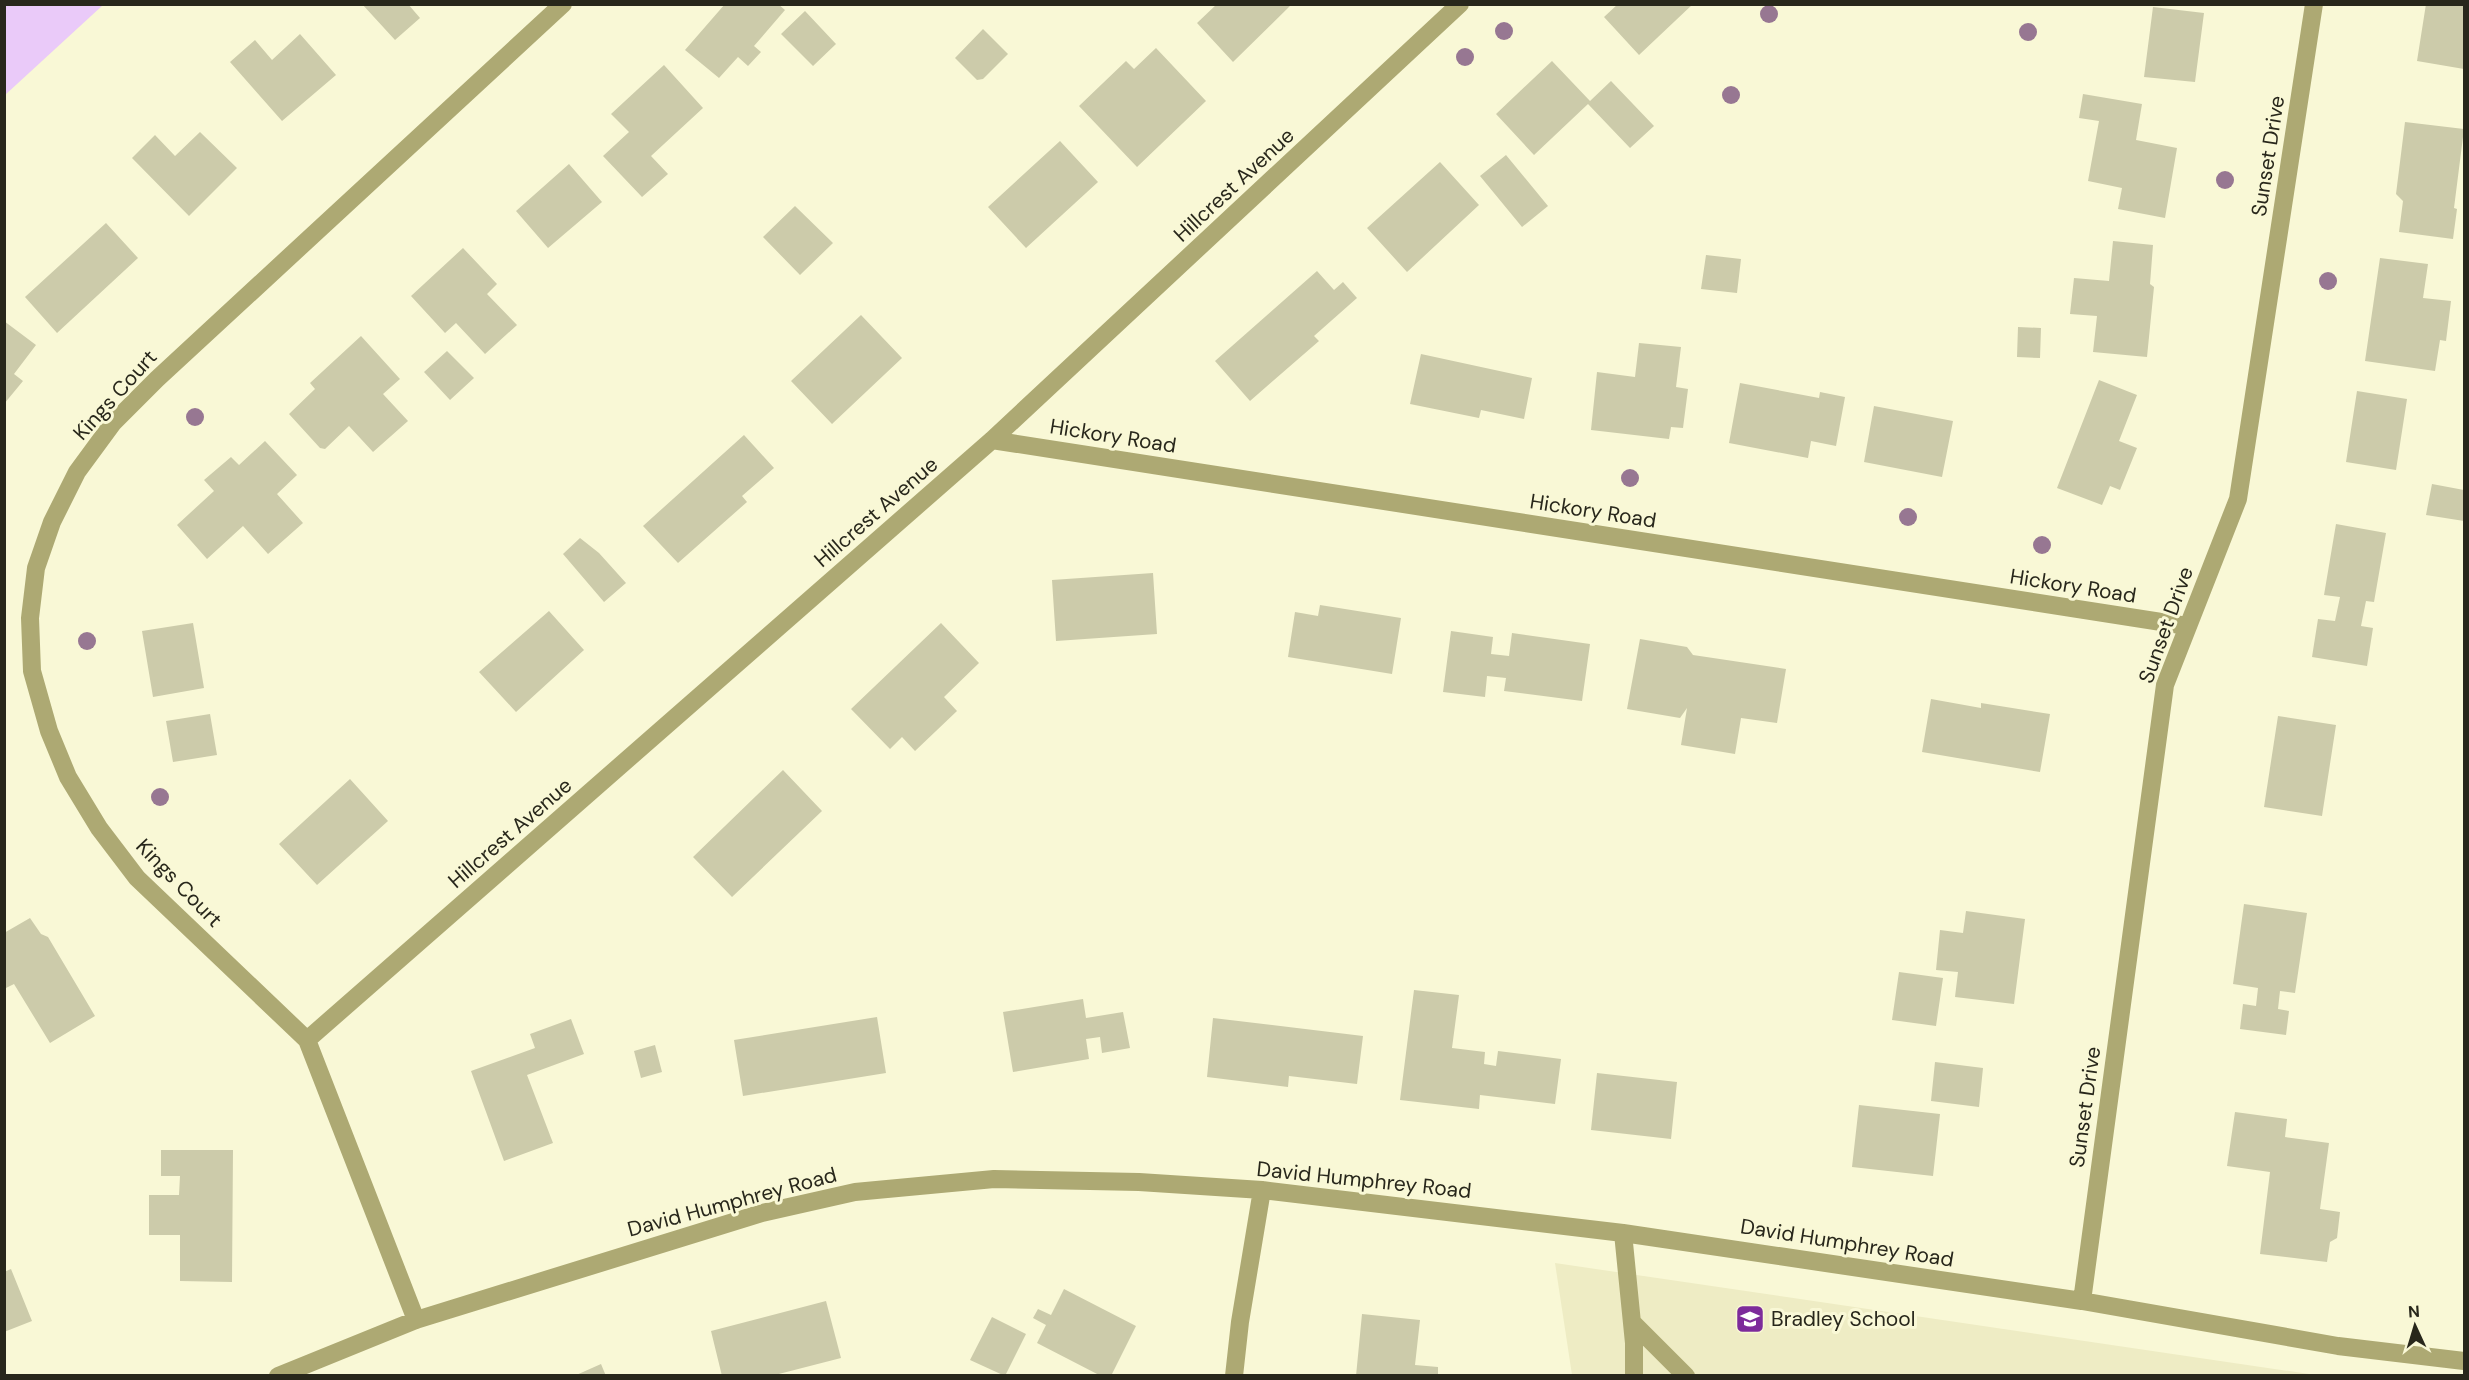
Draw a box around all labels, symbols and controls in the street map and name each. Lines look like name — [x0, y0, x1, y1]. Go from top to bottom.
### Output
street label: Sunset Drive — [2245, 94, 2291, 218]
street label: Hillcrest Avenue — [1168, 122, 1300, 248]
street label: Kings Court — [67, 344, 163, 446]
street label: Hickory Road — [1048, 412, 1178, 460]
street label: Hillcrest Avenue — [808, 450, 944, 574]
street label: Hickory Road — [1528, 487, 1658, 535]
street label: Hickory Road — [2008, 562, 2138, 610]
street label: Sunset Drive — [2132, 563, 2200, 687]
street label: Hillcrest Avenue — [442, 771, 578, 895]
street label: Kings Court — [130, 833, 228, 933]
street label: Sunset Drive — [2063, 1045, 2107, 1169]
street label: David Humphrey Road — [1255, 1155, 1473, 1205]
street label: David Humphrey Road — [624, 1161, 840, 1243]
street label: David Humphrey Road — [1738, 1212, 1956, 1274]
north arrow — [2385, 1296, 2445, 1356]
text: N — [2407, 1301, 2421, 1322]
school or university icon: Bradley School — [1734, 1303, 1766, 1335]
place label: Bradley School — [1771, 1305, 1915, 1333]

